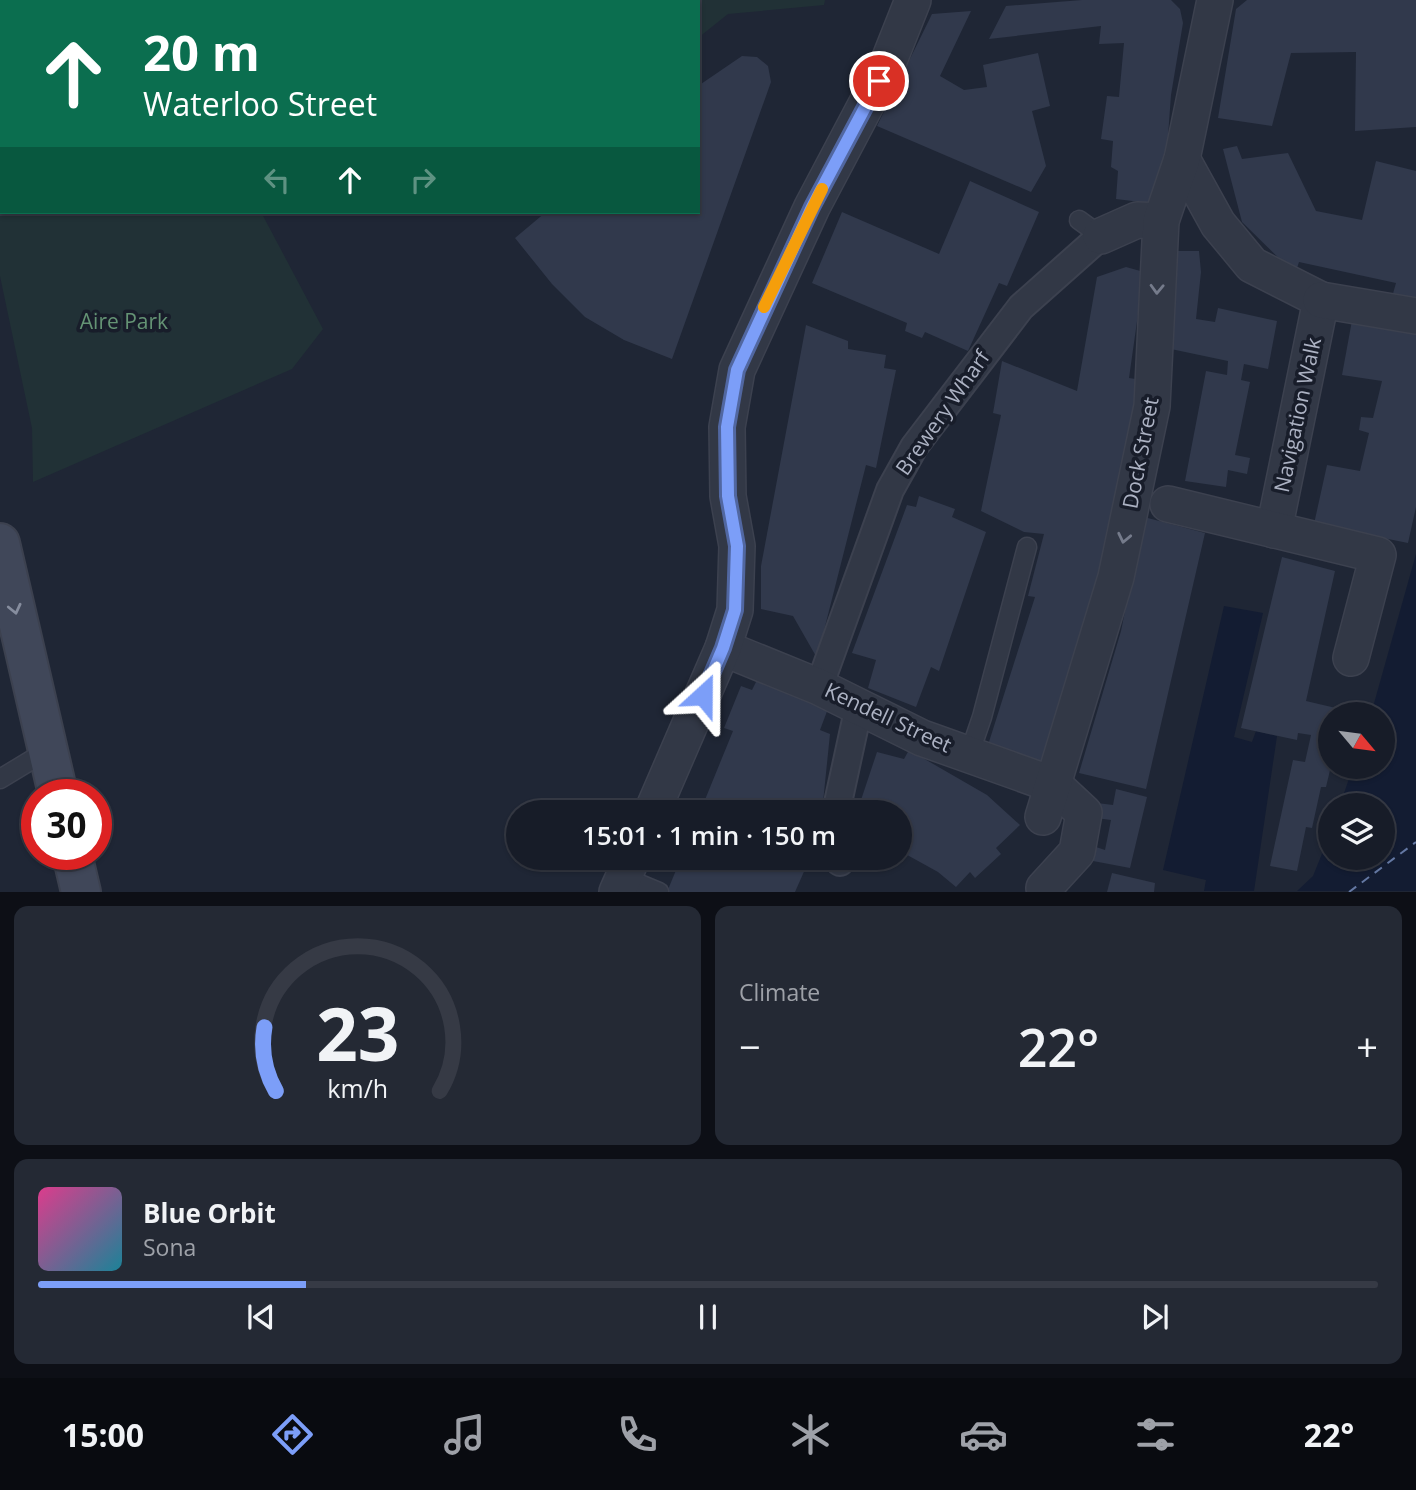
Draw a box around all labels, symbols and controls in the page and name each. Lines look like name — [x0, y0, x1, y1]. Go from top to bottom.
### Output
text: 20 m — [143, 19, 260, 85]
icon: ahead — [28, 28, 119, 119]
pin — [849, 51, 909, 111]
icon: arrive — [860, 62, 898, 100]
text: Waterloo Street — [143, 82, 377, 125]
icon: left — [258, 161, 296, 199]
icon: ahead — [331, 161, 369, 199]
icon: right — [404, 161, 442, 199]
one-way arrow — [1149, 284, 1164, 295]
park label: Aire Park — [80, 307, 168, 335]
street label: Navigation Walk — [1267, 335, 1327, 495]
street label: Brewery Wharf — [889, 343, 997, 480]
street label: Dock Street — [1115, 395, 1165, 511]
one-way arrow — [1118, 532, 1133, 544]
one-way arrow — [7, 603, 22, 615]
position arrow — [666, 658, 740, 732]
street label: Kendell Street — [820, 675, 956, 759]
north arrow — [1318, 702, 1395, 779]
map controls — [1318, 702, 1395, 870]
speed limit sign: 30 — [21, 779, 112, 870]
button: layers — [1318, 793, 1395, 870]
text: 15:01 · 1 min · 150 m — [582, 817, 836, 853]
text: Climate — [739, 976, 820, 1008]
text: 23 — [316, 984, 399, 1083]
text: 22° — [1018, 1011, 1099, 1082]
text: − — [739, 1020, 761, 1072]
text: + — [1356, 1020, 1378, 1072]
text: km/h — [327, 1071, 388, 1105]
text: Blue Orbit — [143, 1195, 276, 1231]
text: Sona — [143, 1231, 196, 1263]
icon: previous — [242, 1298, 280, 1336]
icon: pause — [689, 1298, 727, 1336]
icon: next — [1136, 1298, 1174, 1336]
icon: directions — [268, 1410, 317, 1459]
icon: music — [440, 1410, 489, 1459]
icon: phone — [613, 1410, 662, 1459]
icon: climate — [786, 1410, 835, 1459]
icon: car — [959, 1410, 1008, 1459]
icon: filters — [1131, 1410, 1180, 1459]
text: 15:00 — [62, 1413, 144, 1456]
text: 22° — [1304, 1413, 1354, 1456]

